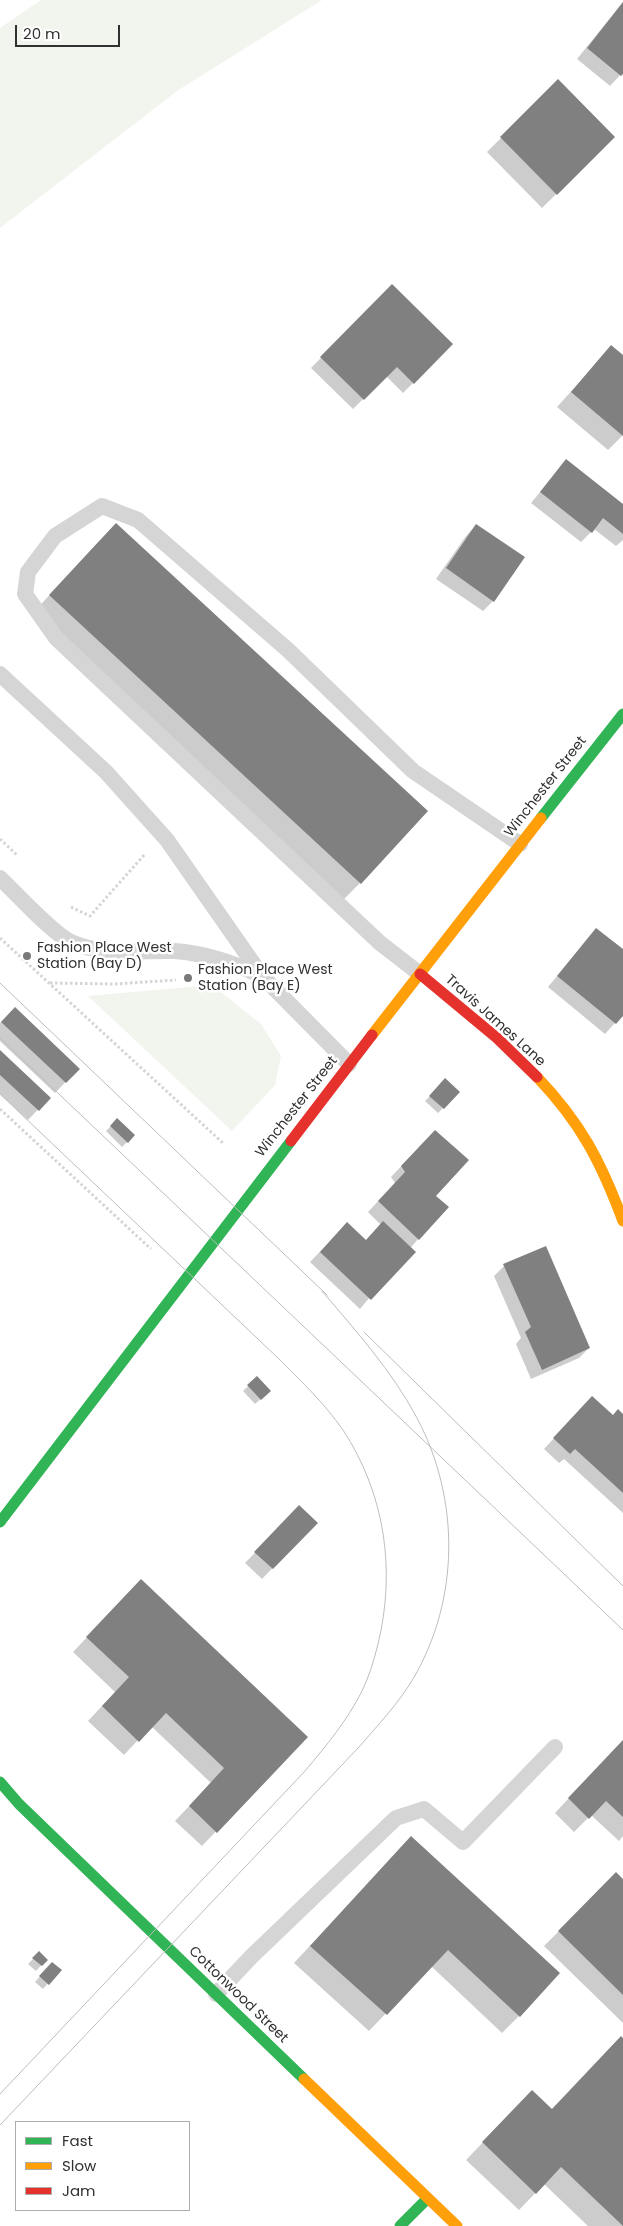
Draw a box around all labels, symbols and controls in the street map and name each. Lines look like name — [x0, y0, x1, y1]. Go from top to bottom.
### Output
scale bar — [18, 15, 122, 47]
text: 20 m — [23, 23, 61, 44]
street label: Winchester Street — [501, 733, 591, 841]
place label: Fashion Place West Station (Bay D) — [37, 940, 172, 972]
marker: Fashion Place West Station (Bay D) — [21, 950, 33, 962]
place label: Fashion Place West Station (Bay E) — [198, 962, 333, 994]
marker: Fashion Place West Station (Bay E) — [182, 972, 194, 984]
street label: Travis James Lane — [442, 972, 548, 1070]
street label: Winchester Street — [252, 1053, 342, 1161]
street label: Cottonwood Street — [185, 1943, 291, 2047]
legend — [15, 2121, 190, 2211]
text: Fast — [62, 2130, 93, 2151]
text: Slow — [62, 2155, 96, 2176]
text: Jam — [62, 2180, 96, 2201]

